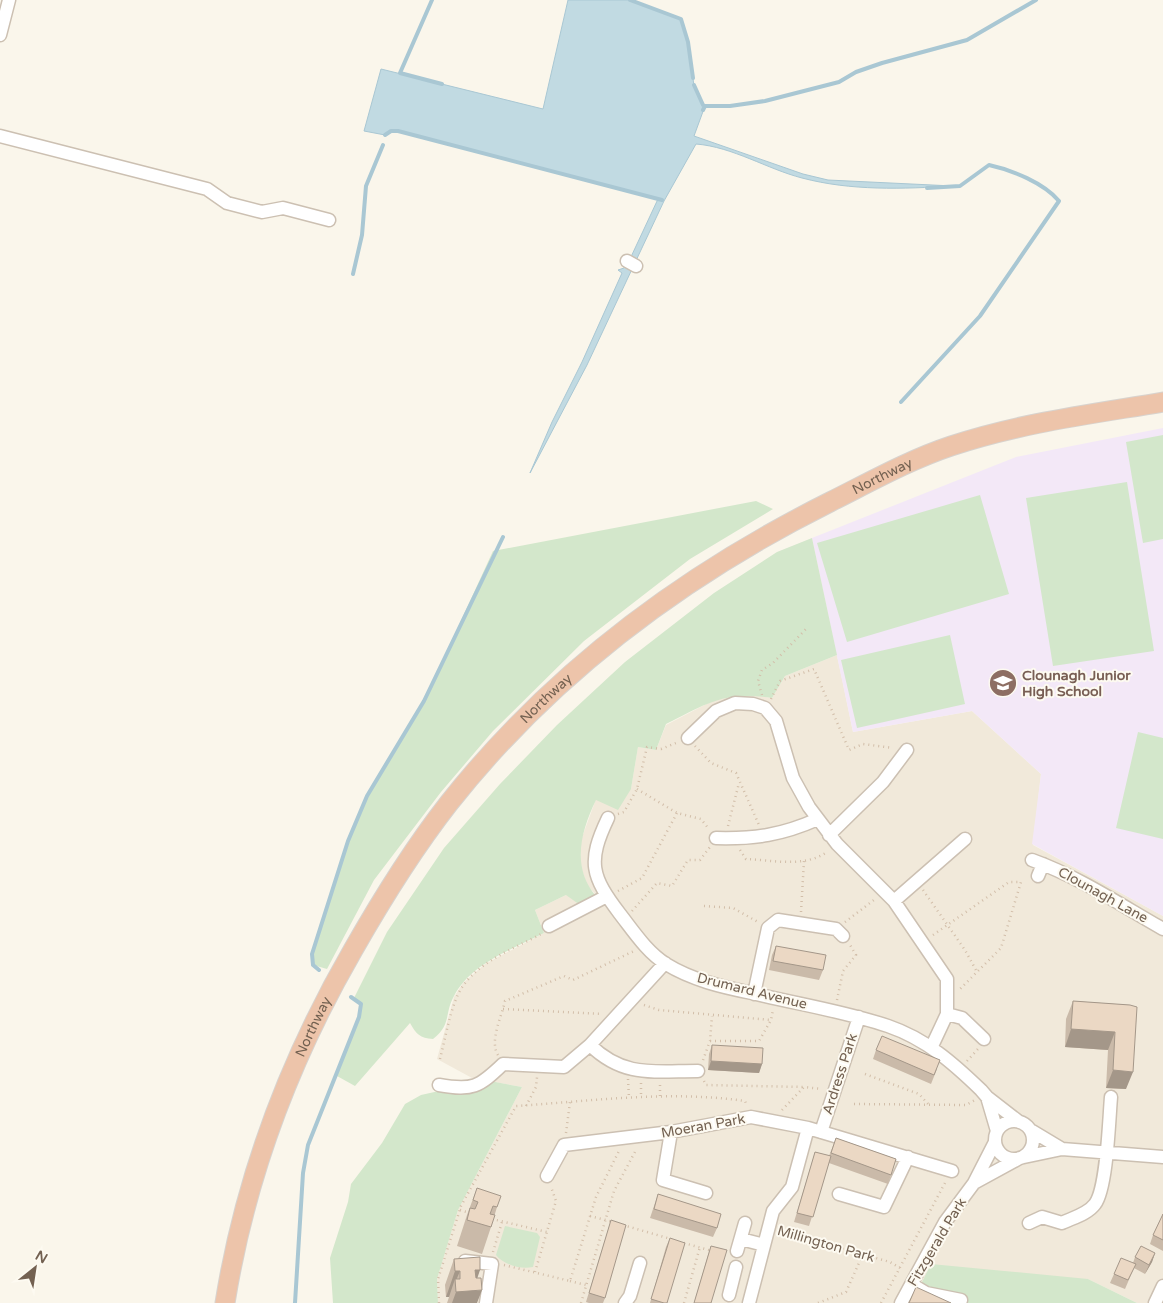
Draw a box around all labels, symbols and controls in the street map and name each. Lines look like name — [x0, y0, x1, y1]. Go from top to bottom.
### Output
street label: Northway — [849, 454, 915, 498]
place label: Clounagh Junior High School — [1022, 667, 1131, 700]
school or university icon: Clounagh Junior High School — [988, 668, 1018, 698]
street label: Northway — [516, 669, 575, 727]
street label: Clounagh Lane — [1055, 863, 1151, 927]
street label: Drumard Avenue — [695, 969, 809, 1013]
street label: Northway — [291, 993, 335, 1060]
street label: Ardress Park — [819, 1031, 861, 1117]
street label: Moeran Park — [660, 1110, 747, 1142]
street label: Fitzgerald Park — [904, 1194, 970, 1289]
street label: Millington Park — [775, 1222, 877, 1266]
north arrow — [10, 1243, 60, 1293]
text: N — [32, 1247, 50, 1267]

